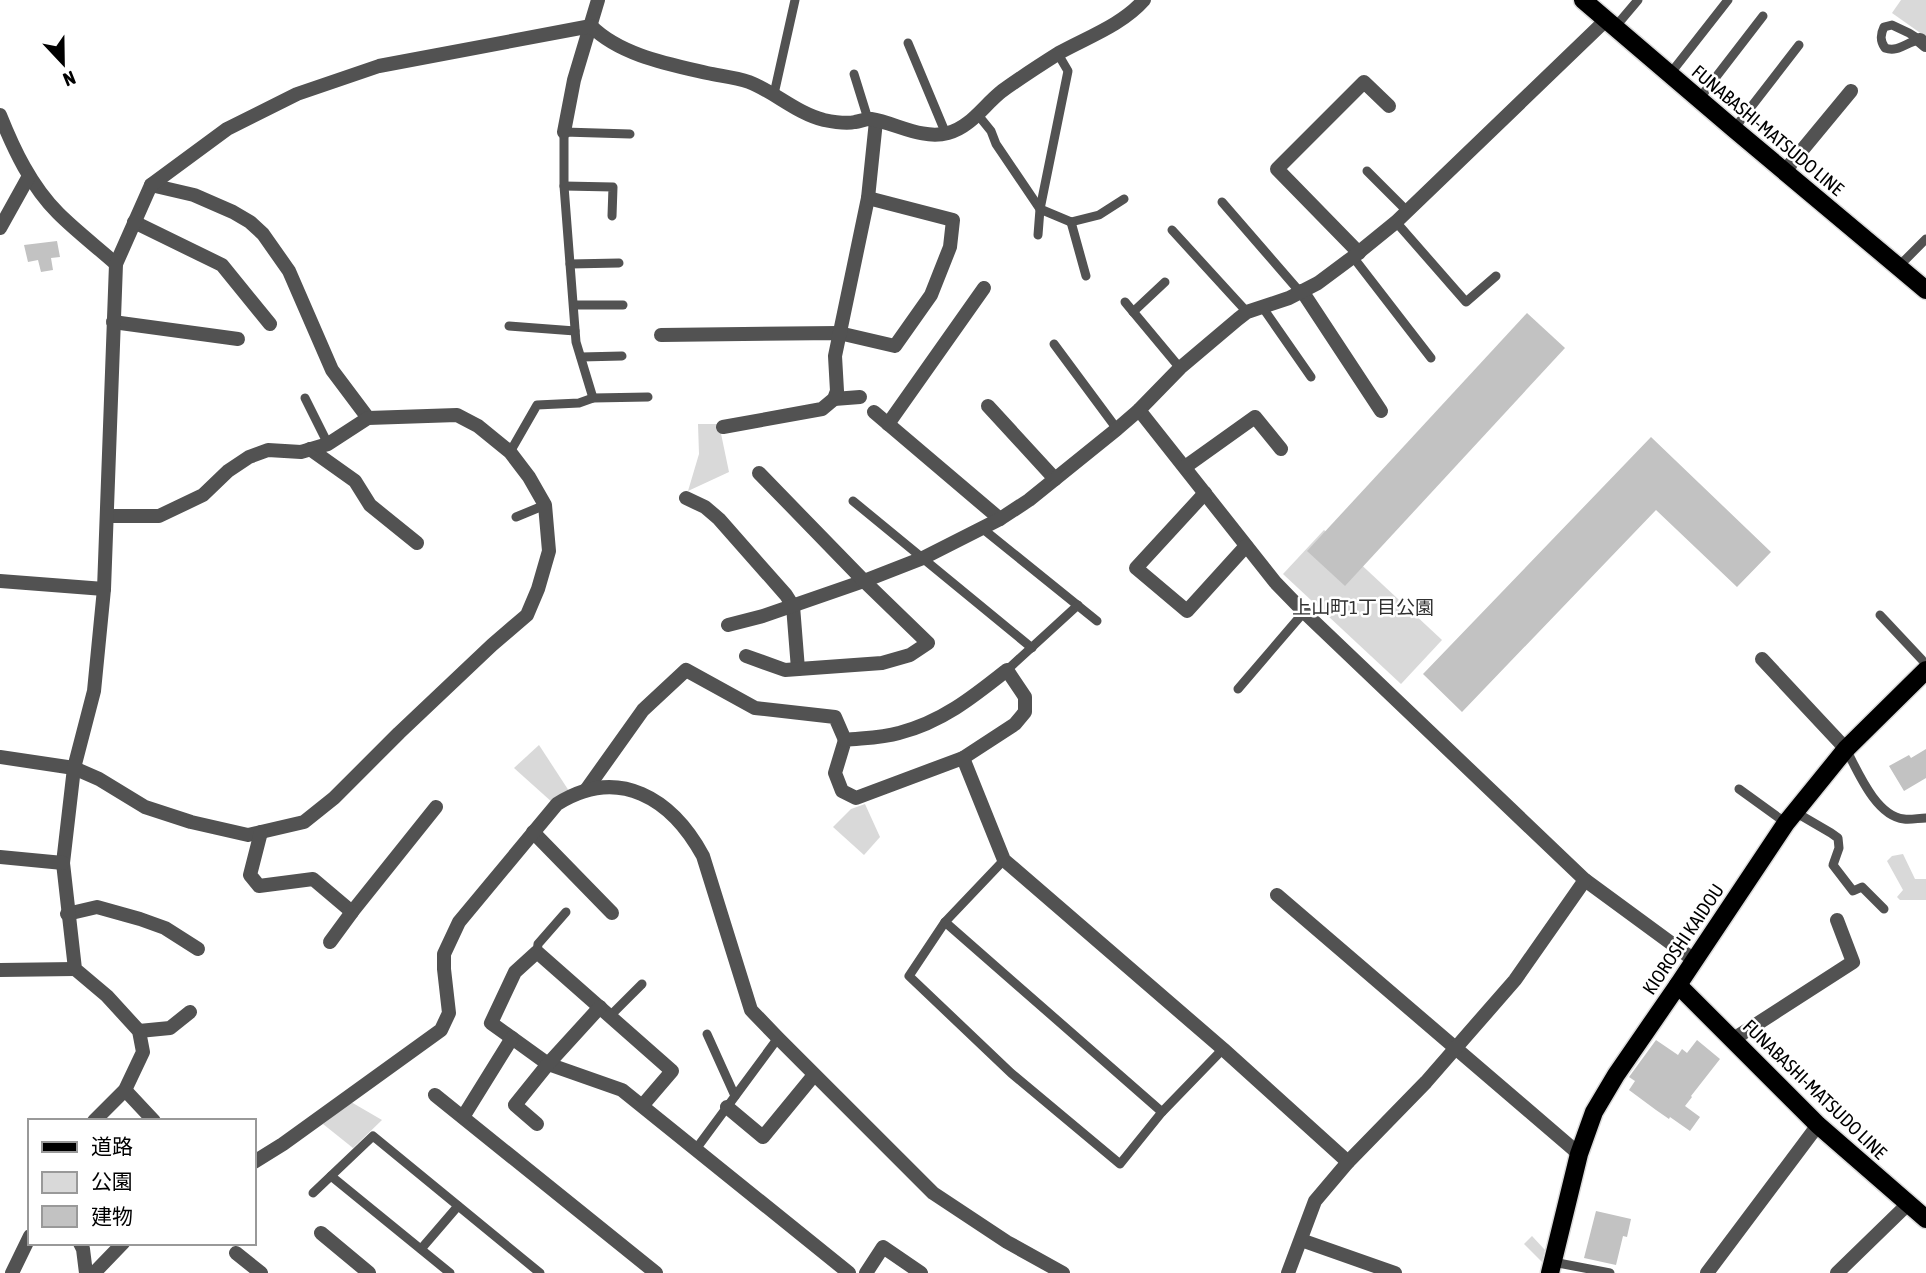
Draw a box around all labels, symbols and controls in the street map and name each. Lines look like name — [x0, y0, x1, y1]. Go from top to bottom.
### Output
north arrow — [28, 28, 98, 98]
street label: FUNABASHI-MATSUDO LINE — [1688, 60, 1848, 200]
text: N — [60, 66, 79, 91]
park label: 上山町1丁目公園 — [1292, 596, 1434, 618]
street label: KIOROSHI KAIDOU — [1638, 880, 1728, 998]
street label: FUNABASHI-MATSUDO LINE — [1739, 1015, 1891, 1163]
legend — [28, 1119, 256, 1245]
text: 道路 — [91, 1134, 133, 1158]
text: 公園 — [91, 1169, 133, 1193]
text: 建物 — [91, 1204, 133, 1228]

